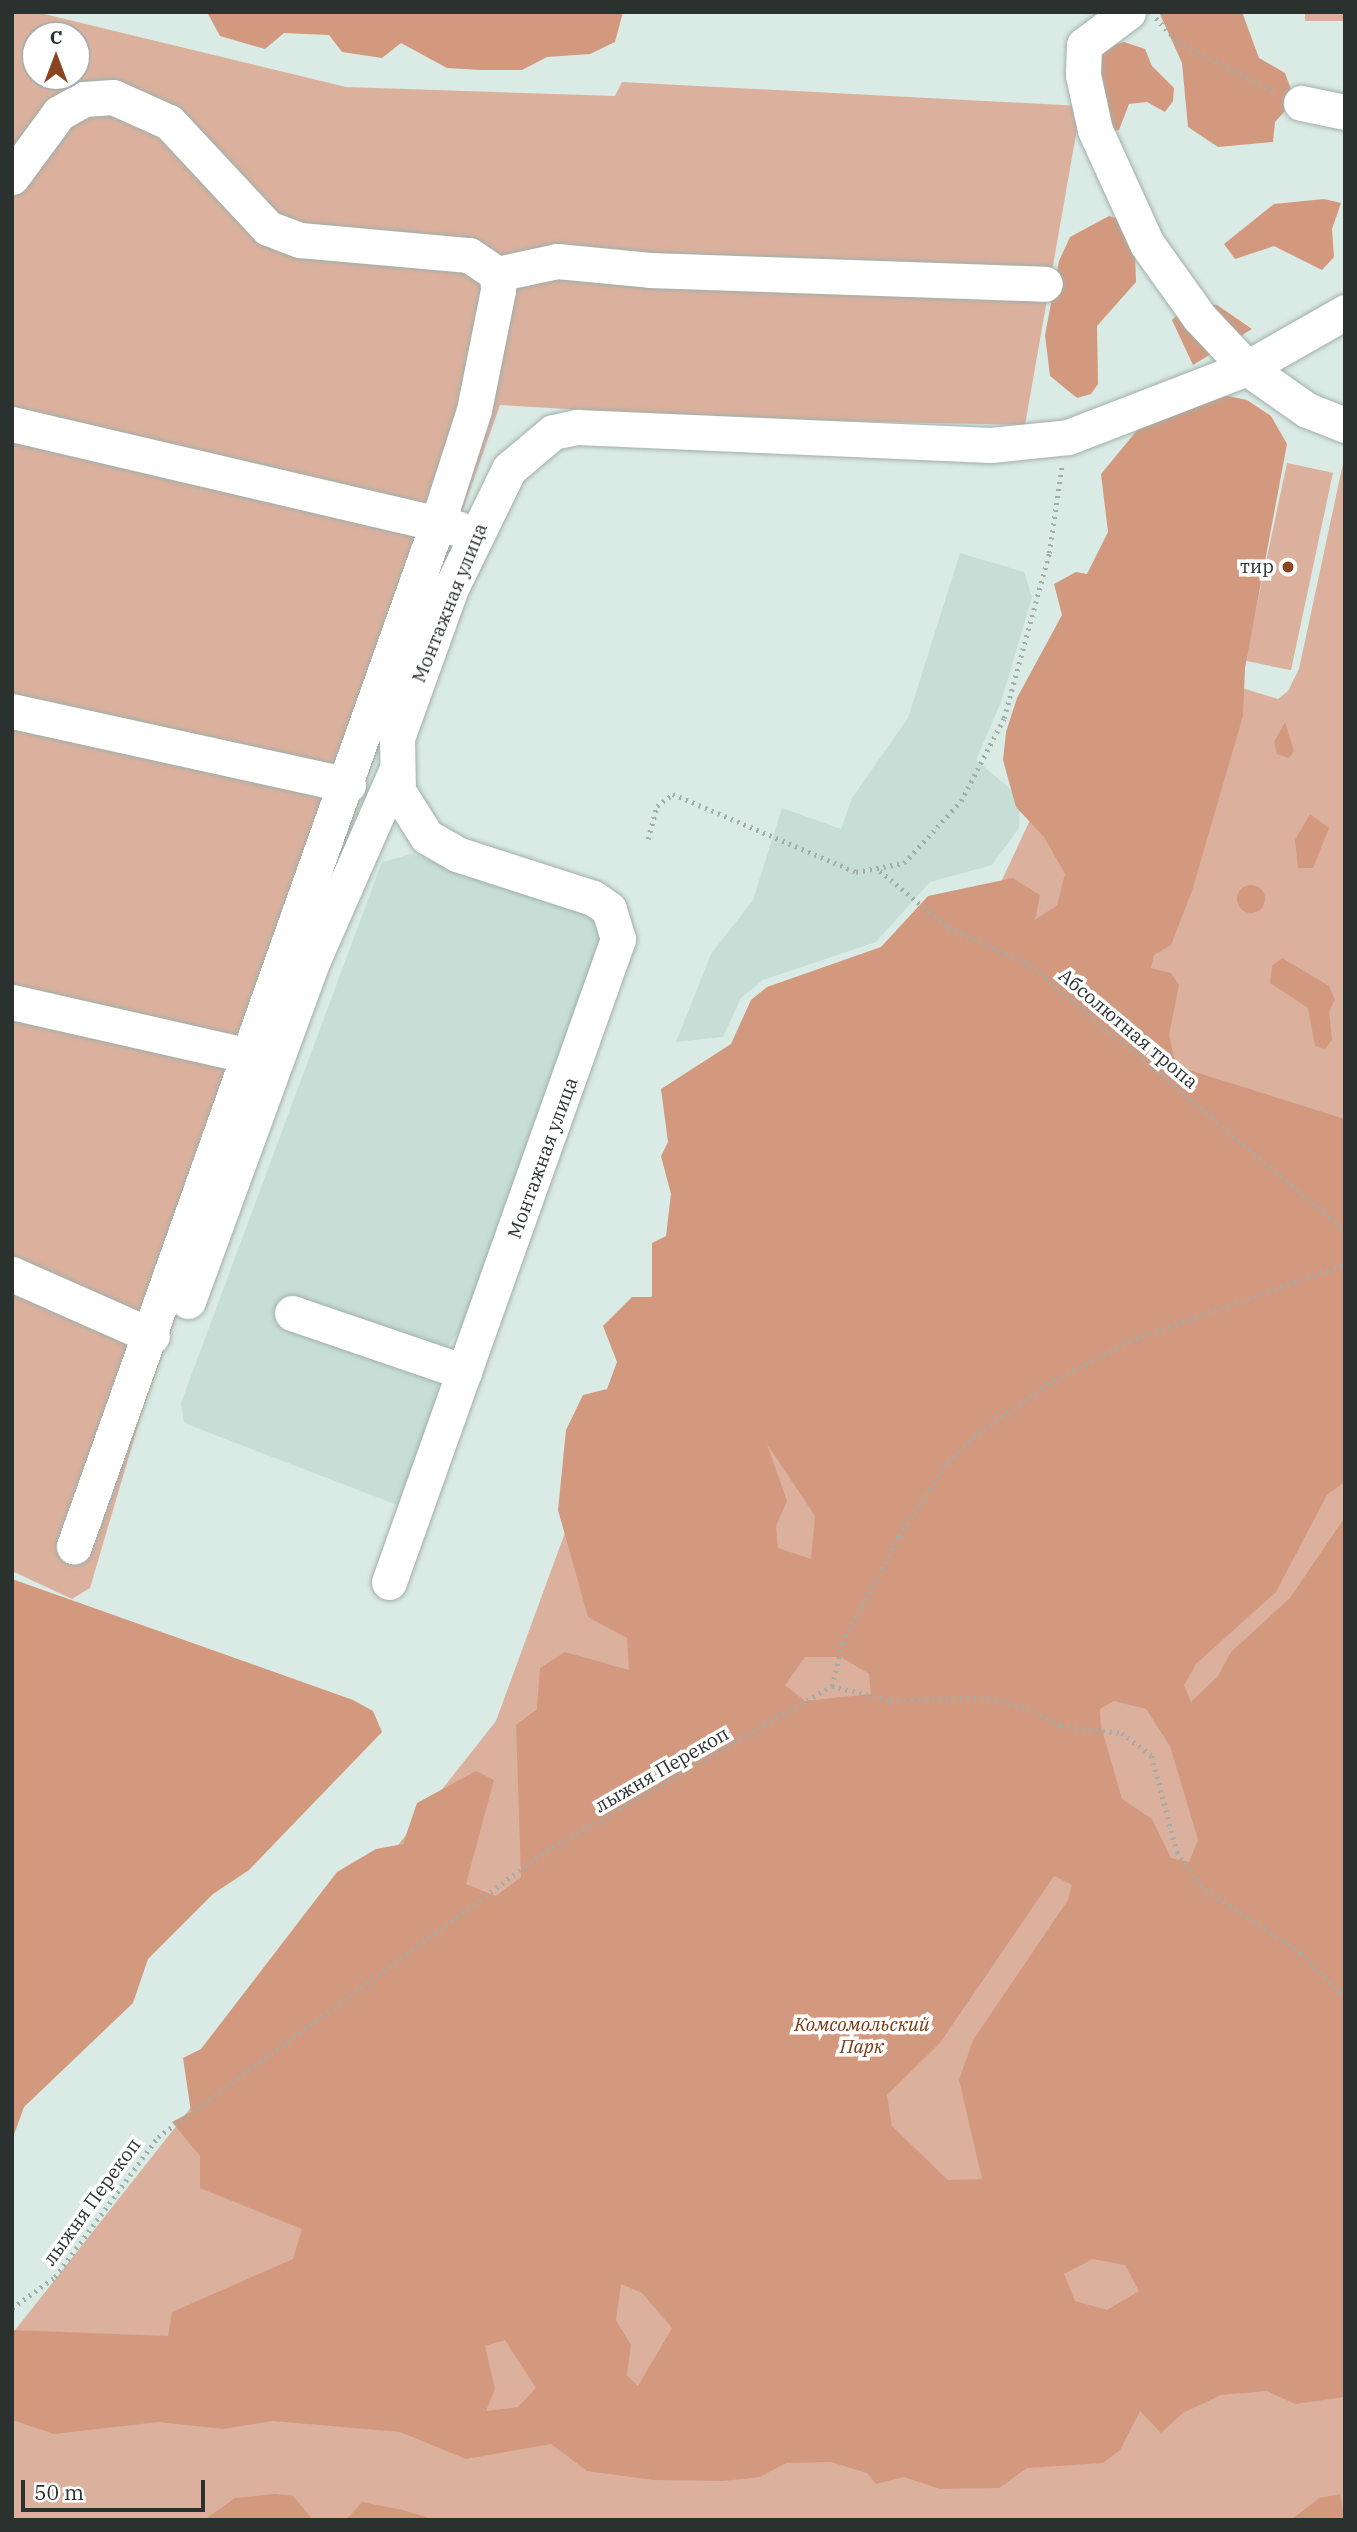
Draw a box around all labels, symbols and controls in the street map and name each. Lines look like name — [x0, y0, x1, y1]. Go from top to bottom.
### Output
north arrow — [21, 21, 91, 91]
text: С — [50, 25, 62, 49]
street label: Монтажная улица — [408, 520, 492, 686]
place label: тир — [1240, 556, 1274, 578]
marker: тир — [1280, 559, 1296, 575]
street label: Абсолютная тропа — [1054, 964, 1202, 1094]
street label: Монтажная улица — [503, 1074, 583, 1242]
street label: лыжня Перекоп — [591, 1722, 733, 1818]
park label: Комсомольский Парк — [794, 2014, 930, 2058]
street label: лыжня Перекоп — [38, 2134, 146, 2270]
scale bar — [24, 2466, 208, 2510]
text: 50 m — [34, 2478, 84, 2506]

